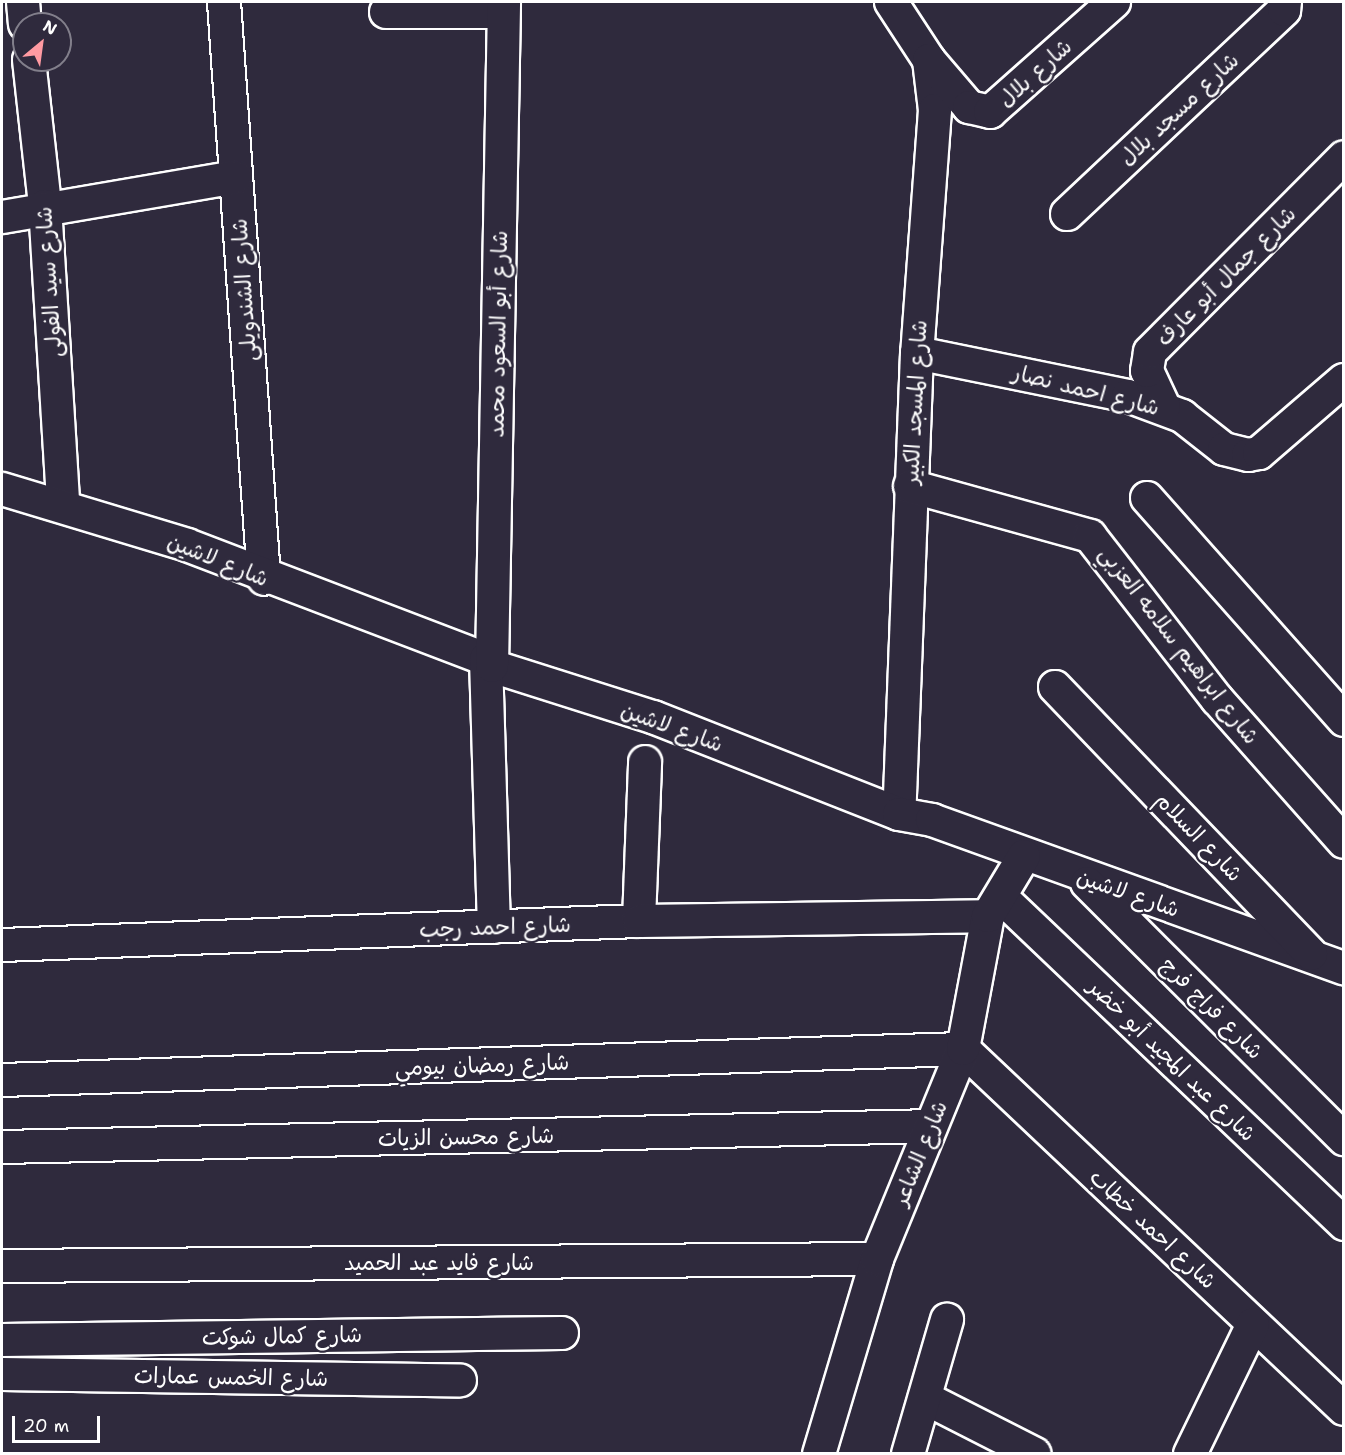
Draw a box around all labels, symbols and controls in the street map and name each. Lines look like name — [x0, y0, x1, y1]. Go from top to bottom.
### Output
north arrow — [12, 12, 72, 72]
text: N — [39, 15, 61, 40]
street label: شارع بلال — [993, 33, 1077, 113]
street label: شارع مسجد بلال — [1114, 47, 1244, 171]
street label: شارع جمال أبو عارف — [1151, 201, 1301, 351]
street label: شارع سيد الفولى — [31, 206, 67, 358]
street label: شارع الشندويلى — [226, 218, 262, 362]
street label: شارع أبو السعود محمد — [483, 230, 513, 438]
street label: شارع المسجد الكبير — [898, 319, 932, 485]
street label: شارع احمد نصار — [1010, 359, 1162, 421]
street label: شارع لاشين — [164, 528, 272, 592]
street label: شارع ابراهيم سلامه العزبي — [1094, 541, 1264, 749]
street label: شارع لاشين — [617, 696, 727, 758]
street label: شارع السلام — [1150, 787, 1248, 887]
street label: شارع لاشين — [1073, 863, 1183, 923]
street label: شارع احمد رجب — [419, 911, 571, 943]
street label: شارع فراج فرج — [1155, 951, 1269, 1065]
street label: شارع عبد المجيد أبو خضر — [1083, 973, 1261, 1147]
street label: شارع رمضان بيومي — [394, 1049, 570, 1081]
street label: شارع الشاعر — [887, 1097, 953, 1209]
street label: شارع محسن الزيات — [378, 1122, 554, 1152]
street label: شارع احمد خطاب — [1084, 1164, 1222, 1294]
street label: شارع فايد عبد الحميد — [344, 1250, 534, 1276]
street label: شارع كمال شوكت — [202, 1321, 362, 1351]
street label: شارع الخمس عمارات — [134, 1362, 328, 1392]
scale bar — [15, 1404, 104, 1442]
text: 20 m — [23, 1414, 69, 1438]

